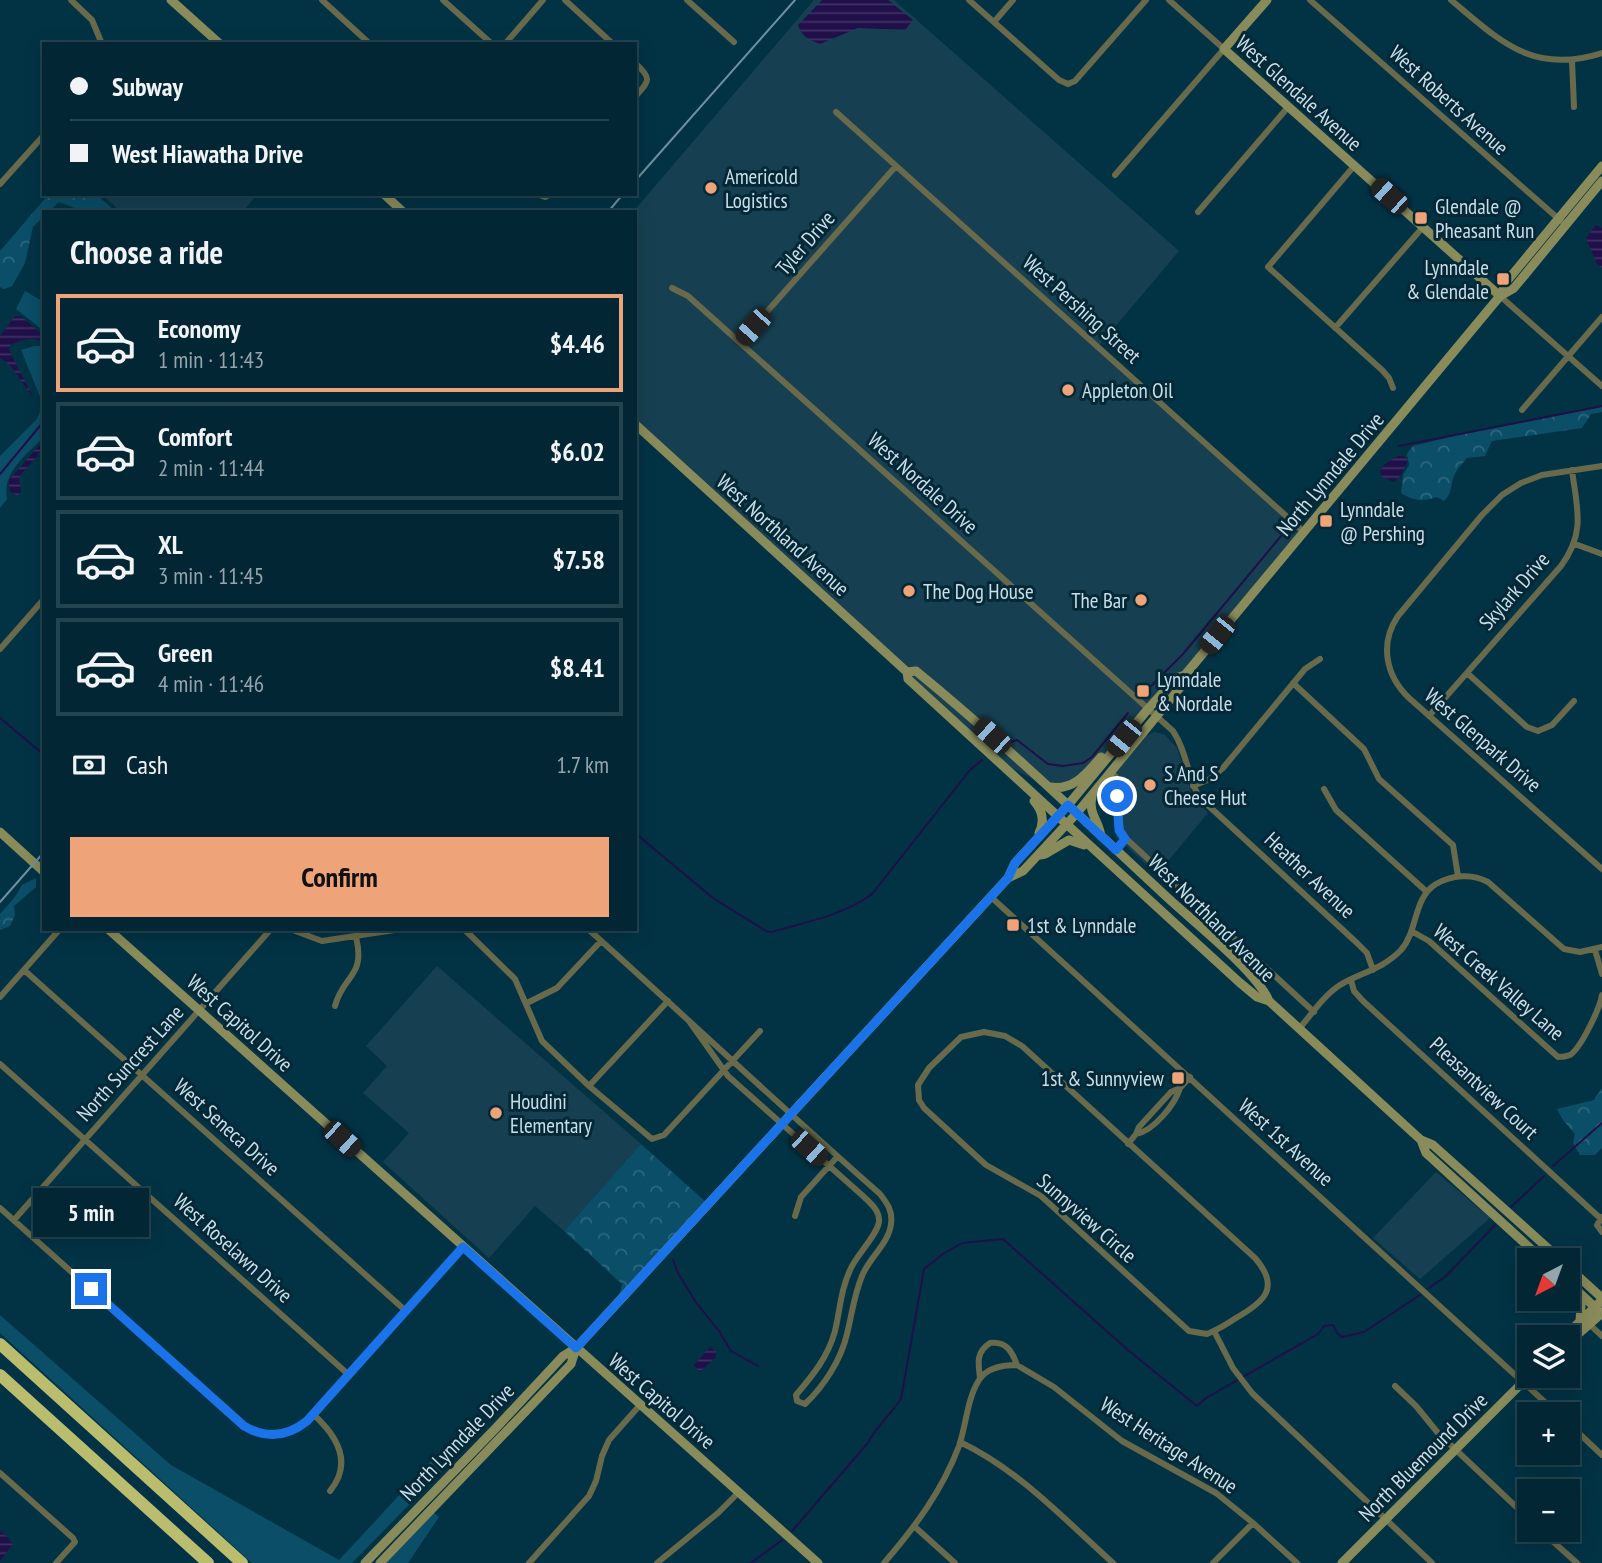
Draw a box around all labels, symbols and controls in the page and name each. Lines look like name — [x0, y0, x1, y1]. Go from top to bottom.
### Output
street label: West Glendale Avenue — [1230, 29, 1368, 157]
street label: West Roberts Avenue — [1384, 39, 1514, 161]
text: Subway — [112, 70, 183, 103]
text: West Hiawatha Drive — [112, 137, 303, 170]
place label: Americold Logistics — [725, 163, 798, 214]
car — [1367, 174, 1412, 218]
marker: Americold Logistics — [703, 180, 719, 196]
place label: Glendale @ Pheasant Run — [1435, 193, 1534, 244]
street label: Tyler Drive — [770, 205, 840, 281]
marker: Glendale @ Pheasant Run — [1413, 210, 1429, 226]
text: Choose a ride — [70, 231, 223, 273]
street label: West Pershing Street — [1017, 249, 1147, 369]
place label: Lynndale & Glendale — [1407, 254, 1489, 305]
marker: Lynndale & Glendale — [1495, 271, 1511, 287]
car — [732, 304, 775, 350]
icon: car — [74, 312, 137, 375]
text: Economy — [158, 312, 240, 345]
text: $4.46 — [550, 327, 605, 360]
text: 1 min · 11:43 — [158, 345, 264, 374]
place label: Appleton Oil — [1082, 377, 1173, 404]
marker: Appleton Oil — [1060, 382, 1076, 398]
street label: North Lynndale Drive — [1270, 407, 1390, 541]
icon: car — [74, 420, 137, 483]
text: Comfort — [158, 420, 232, 453]
street label: West Nordale Drive — [862, 426, 984, 540]
text: $6.02 — [550, 435, 605, 468]
text: 2 min · 11:44 — [158, 453, 264, 482]
street label: West Northland Avenue — [711, 468, 855, 602]
place label: Lynndale @ Pershing — [1340, 496, 1425, 547]
marker: Lynndale @ Pershing — [1318, 513, 1334, 529]
icon: car — [74, 528, 137, 591]
text: XL — [158, 528, 183, 561]
text: $7.58 — [552, 543, 605, 576]
street label: Skylark Drive — [1473, 547, 1555, 635]
text: 3 min · 11:45 — [158, 561, 264, 590]
place label: The Dog House — [923, 578, 1034, 605]
marker: The Dog House — [901, 583, 917, 599]
place label: The Bar — [1071, 587, 1127, 614]
marker: The Bar — [1133, 592, 1149, 608]
car — [1196, 612, 1239, 658]
icon: car — [74, 636, 137, 699]
text: Green — [158, 636, 213, 669]
text: $8.41 — [550, 651, 605, 684]
place label: Lynndale & Nordale — [1157, 666, 1232, 717]
text: 4 min · 11:46 — [158, 669, 264, 698]
street label: West Glenpark Drive — [1419, 682, 1547, 798]
marker: Lynndale & Nordale — [1135, 683, 1151, 699]
car — [970, 714, 1015, 758]
car — [1103, 715, 1146, 761]
icon: cash — [70, 746, 108, 784]
text: Cash — [126, 748, 168, 781]
text: 1.7 km — [556, 750, 609, 779]
place label: S And S Cheese Hut — [1164, 760, 1247, 811]
marker: S And S Cheese Hut — [1142, 777, 1158, 793]
route start — [1101, 780, 1133, 812]
street label: Heather Avenue — [1259, 826, 1361, 924]
button: Confirm — [70, 837, 609, 917]
street label: West Northland Avenue — [1142, 848, 1282, 988]
place label: 1st & Lynndale — [1027, 912, 1137, 939]
marker: 1st & Lynndale — [1005, 917, 1021, 933]
street label: West Creek Valley Lane — [1428, 918, 1570, 1046]
street label: West Capitol Drive — [182, 968, 298, 1078]
street label: North Suncrest Lane — [71, 999, 189, 1127]
street label: Pleasantview Court — [1424, 1031, 1544, 1145]
place label: 1st & Sunnyview — [1041, 1065, 1165, 1092]
marker: 1st & Sunnyview — [1170, 1070, 1186, 1086]
street label: West Seneca Drive — [168, 1072, 286, 1182]
place label: Houdini Elementary — [510, 1088, 592, 1139]
street label: West 1st Avenue — [1233, 1092, 1339, 1192]
marker: Houdini Elementary — [488, 1105, 504, 1121]
car — [320, 1117, 365, 1161]
car — [787, 1126, 832, 1170]
street label: Sunnyview Circle — [1032, 1167, 1142, 1269]
street label: West Roselawn Drive — [168, 1187, 298, 1309]
callout: 5 min — [33, 1188, 149, 1236]
text: 5 min — [68, 1198, 114, 1227]
north arrow — [1517, 1248, 1580, 1311]
map controls — [1517, 1248, 1580, 1542]
route end — [75, 1273, 107, 1305]
button: layers — [1517, 1325, 1580, 1388]
street label: West Capitol Drive — [603, 1347, 721, 1455]
street label: North Lynndale Drive — [394, 1378, 520, 1506]
street label: North Bluemound Drive — [1353, 1387, 1493, 1527]
street label: West Heritage Avenue — [1095, 1391, 1243, 1499]
button: + — [1517, 1402, 1580, 1465]
button: − — [1517, 1479, 1580, 1542]

